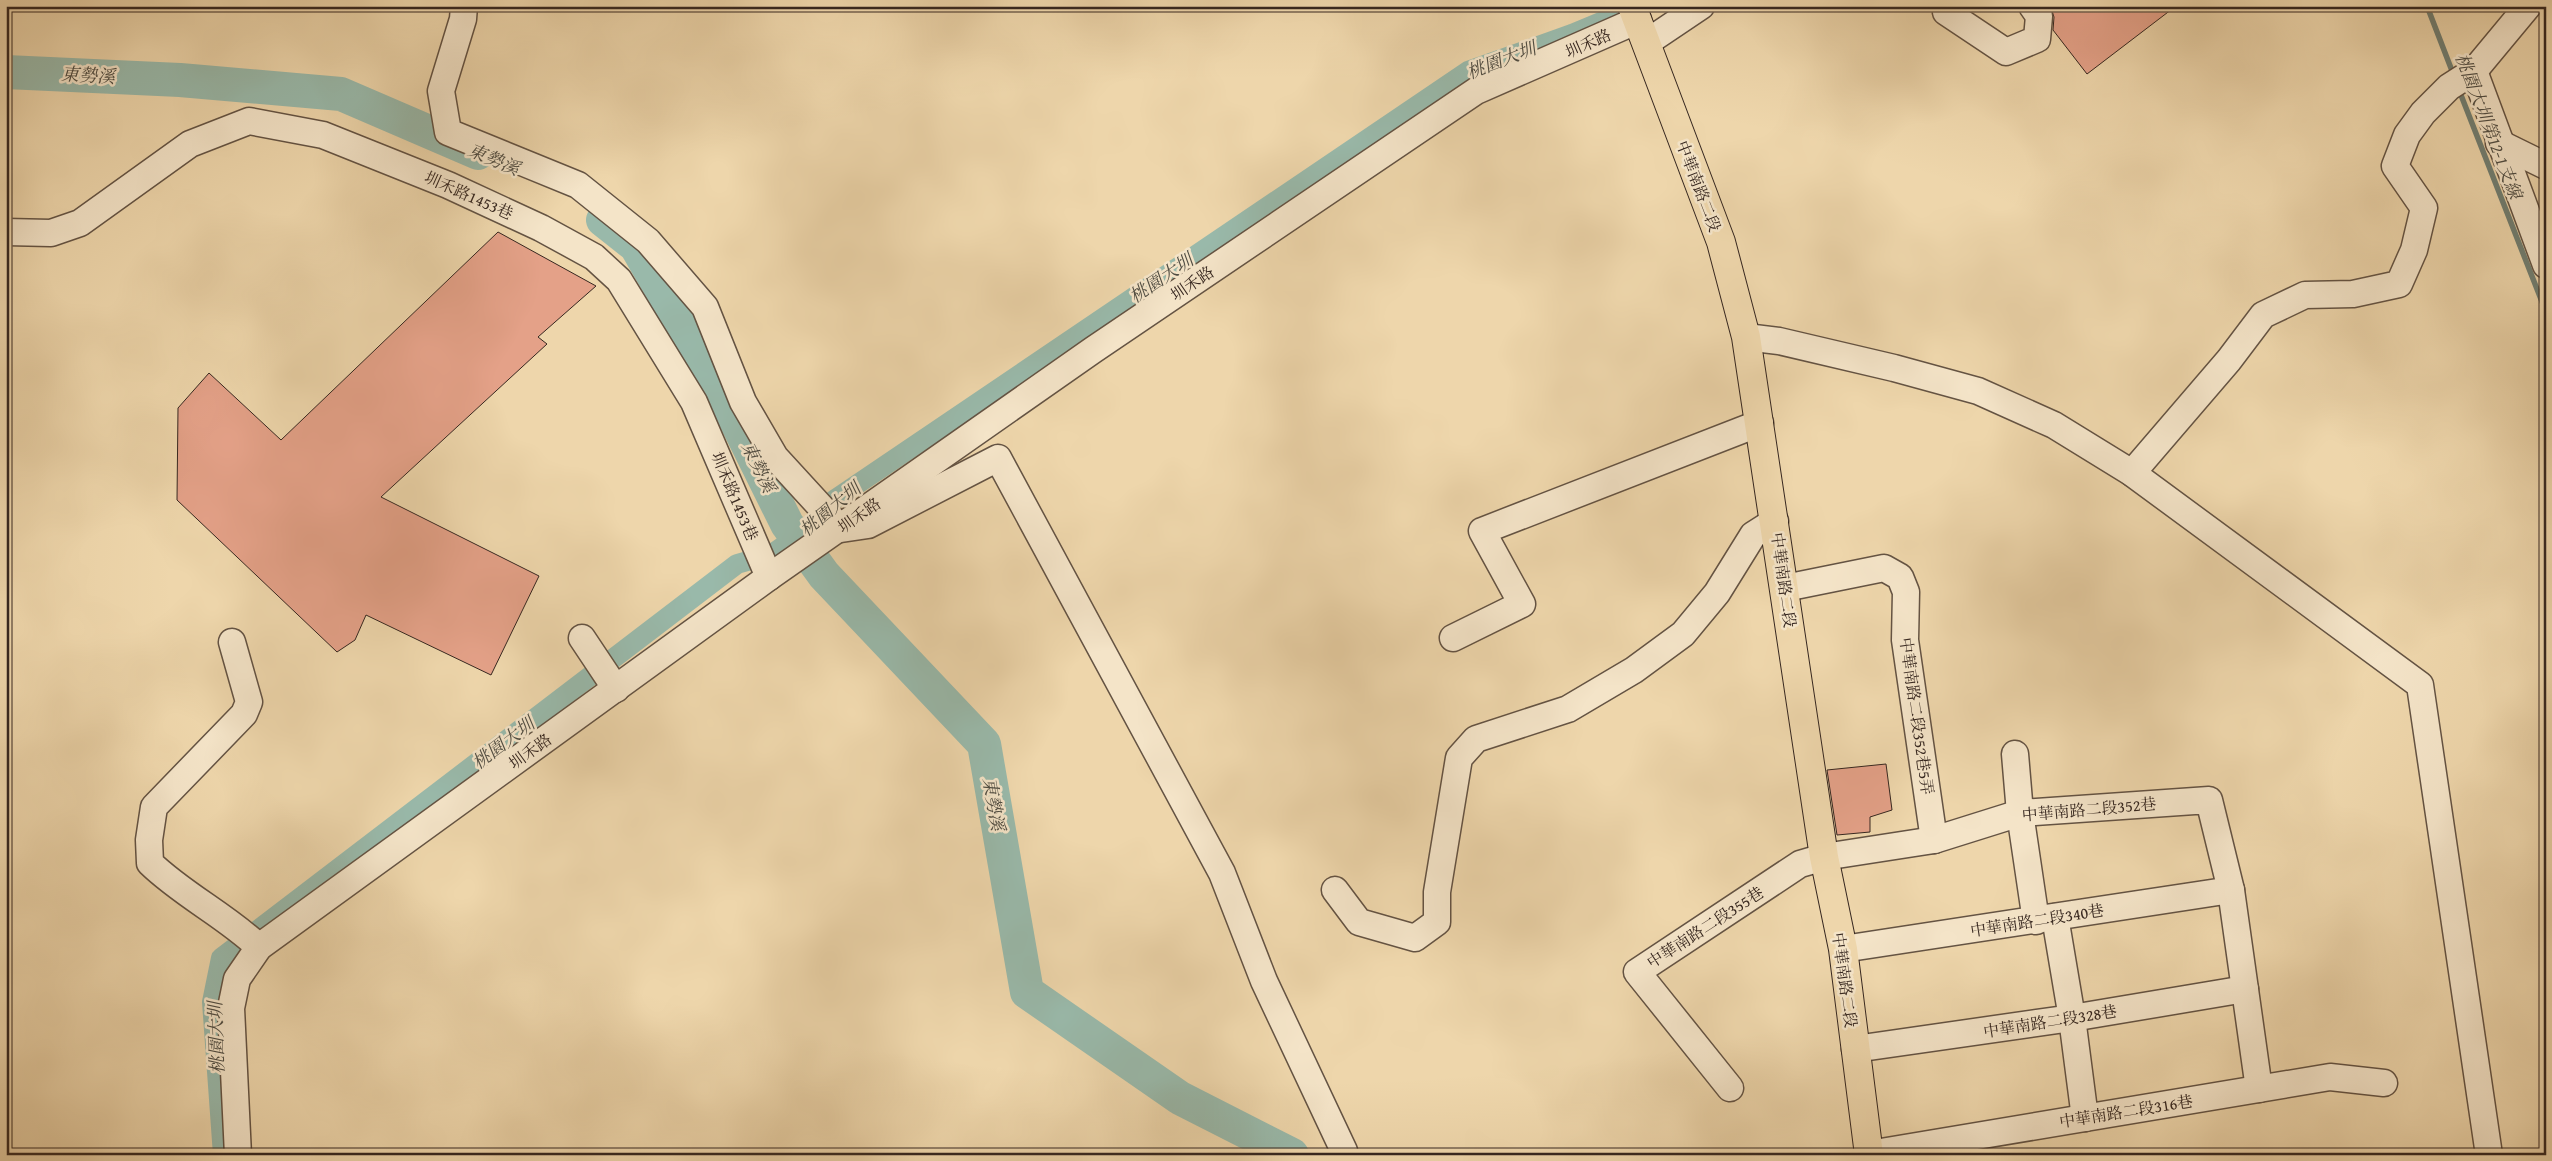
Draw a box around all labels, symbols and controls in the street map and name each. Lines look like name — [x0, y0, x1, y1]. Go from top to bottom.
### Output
street label: 圳禾路 — [1561, 22, 1615, 64]
water label: 桃園大圳 — [1463, 33, 1542, 86]
water label: 桃園大圳第12-1支線 — [2449, 49, 2530, 205]
water label: 東勢溪 — [60, 60, 118, 90]
water label: 東勢溪 — [464, 136, 526, 183]
street label: 中華南路二段 — [1671, 137, 1727, 235]
street label: 圳禾路1453巷 — [421, 165, 517, 225]
water label: 桃園大圳 — [1124, 245, 1201, 309]
street label: 圳禾路 — [1165, 260, 1219, 306]
water label: 東勢溪 — [735, 437, 784, 499]
street label: 圳禾路1453巷 — [705, 448, 765, 544]
water label: 桃園大圳 — [794, 474, 869, 542]
street label: 圳禾路 — [832, 491, 886, 539]
street label: 中華南路二段 — [1765, 531, 1803, 629]
street label: 中華南路二段352巷5弄 — [1894, 636, 1940, 796]
water label: 桃園大圳 — [466, 709, 542, 775]
street label: 圳禾路 — [504, 727, 556, 775]
water label: 東勢溪 — [976, 775, 1012, 835]
street label: 中華南路二段352巷 — [2021, 791, 2157, 827]
street label: 中華南路二段355巷 — [1642, 880, 1768, 974]
street label: 中華南路二段340巷 — [1968, 898, 2106, 942]
street label: 中華南路二段 — [1826, 931, 1864, 1029]
water label: 桃園大圳 — [201, 999, 231, 1074]
street label: 中華南路二段328巷 — [1981, 999, 2119, 1043]
street label: 中華南路二段316巷 — [2057, 1089, 2195, 1133]

